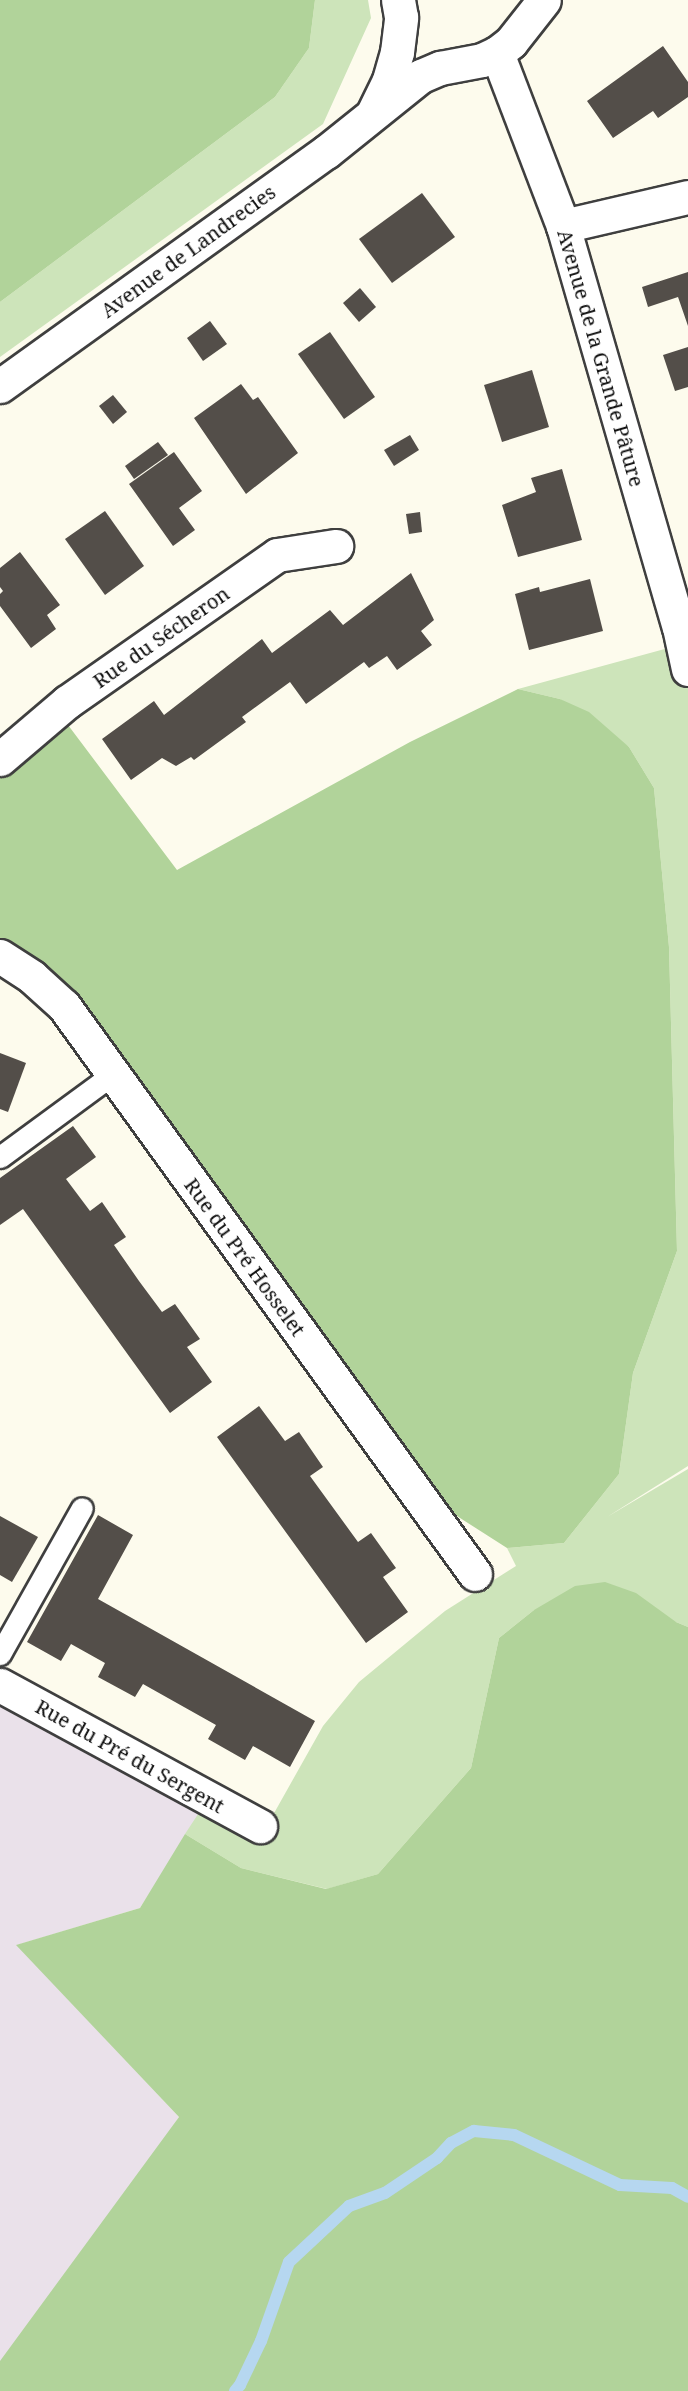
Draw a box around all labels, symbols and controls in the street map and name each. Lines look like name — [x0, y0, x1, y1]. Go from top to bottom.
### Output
street label: Avenue de Landrecies — [96, 180, 280, 322]
street label: Avenue de la Grande Pâture — [553, 227, 649, 489]
street label: Rue du Sécheron — [88, 581, 234, 693]
street label: Rue du Pré Hosselet — [180, 1173, 310, 1341]
street label: Rue du Pré du Sergent — [32, 1694, 228, 1818]

